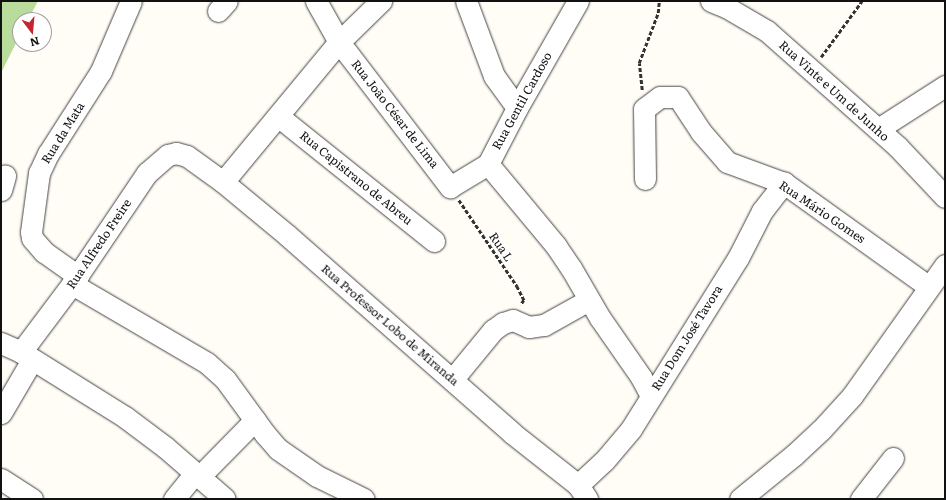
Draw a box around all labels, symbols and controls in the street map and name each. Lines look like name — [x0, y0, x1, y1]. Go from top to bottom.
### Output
north arrow — [12, 12, 52, 52]
text: N — [28, 34, 42, 52]
street label: Rua Vinte e Um de Junho — [776, 38, 892, 144]
street label: Rua Gentil Cardoso — [489, 50, 555, 152]
street label: Rua João César de Lima — [348, 57, 442, 171]
street label: Rua da Mata — [38, 100, 88, 166]
street label: Rua Capistrano de Abreu — [297, 128, 415, 228]
street label: Rua Mário Gomes — [776, 178, 868, 246]
street label: Rua Alfredo Freire — [64, 196, 134, 292]
street label: Rua L — [486, 230, 516, 264]
street label: Rua Professor Lobo de Miranda — [318, 261, 462, 389]
street label: Rua Dom José Tavora — [649, 283, 725, 393]

